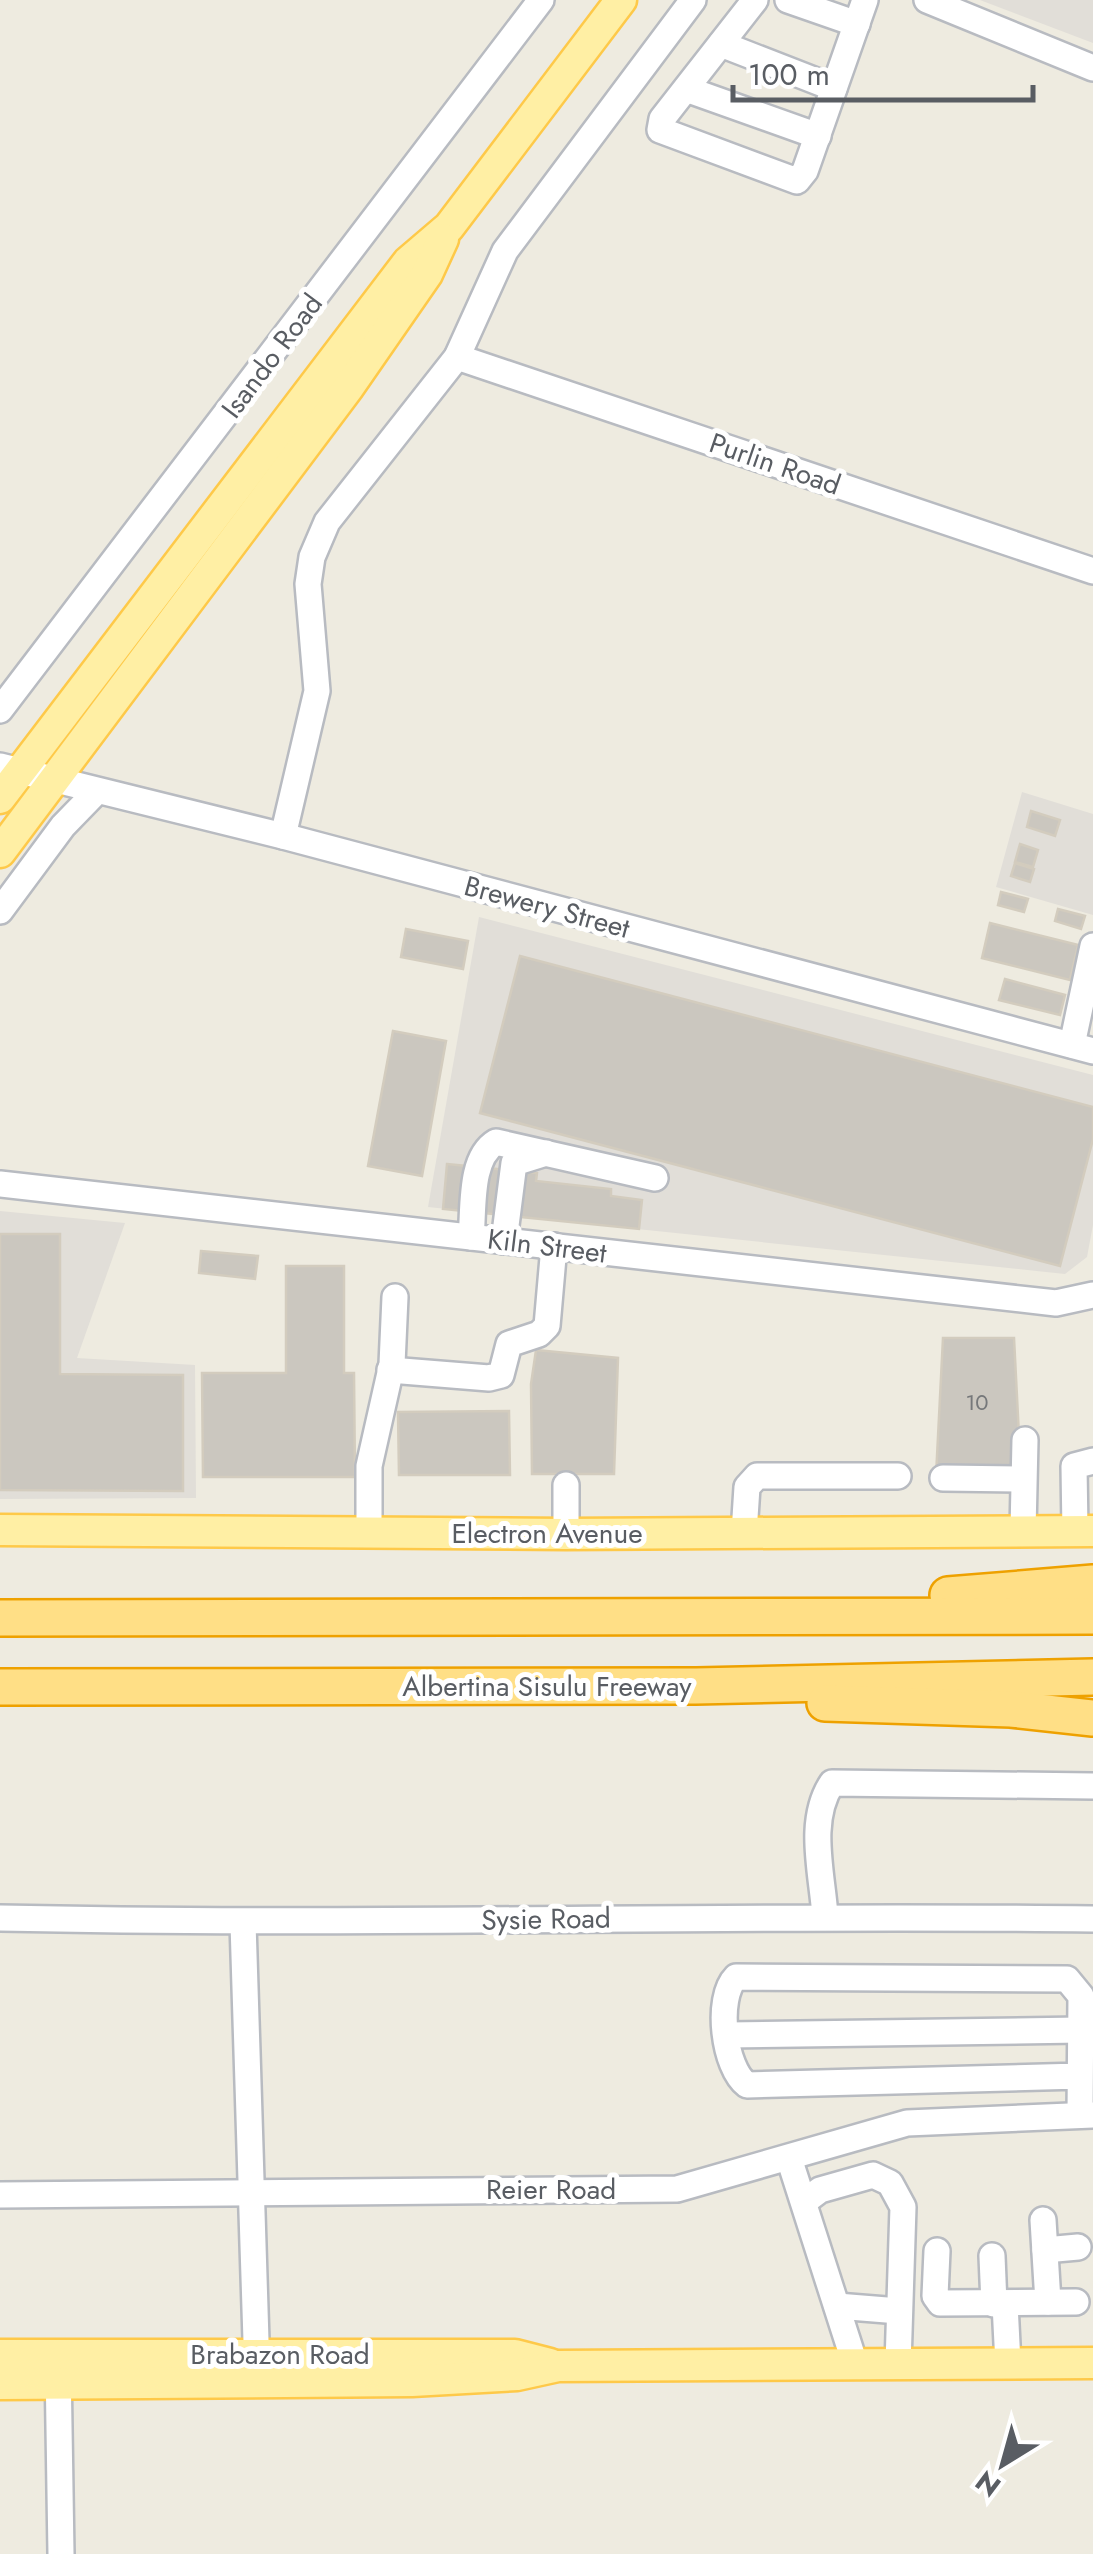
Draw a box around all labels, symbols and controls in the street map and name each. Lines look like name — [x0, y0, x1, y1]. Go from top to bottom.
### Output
scale bar — [733, 40, 1033, 102]
text: 100 m — [748, 53, 830, 96]
street label: Isando Road — [212, 285, 332, 427]
street label: Purlin Road — [704, 422, 846, 506]
street label: Brewery Street — [460, 865, 635, 949]
street label: Kiln Street — [485, 1218, 609, 1274]
house number: 10 — [965, 1386, 989, 1418]
street label: Electron Avenue — [451, 1513, 643, 1554]
street label: Albertina Sisulu Freeway — [402, 1666, 692, 1707]
street label: Sysie Road — [481, 1897, 611, 1941]
street label: Reier Road — [486, 2169, 616, 2210]
street label: Brabazon Road — [190, 2334, 370, 2375]
north arrow — [953, 2414, 1053, 2514]
text: N — [967, 2461, 1009, 2507]

